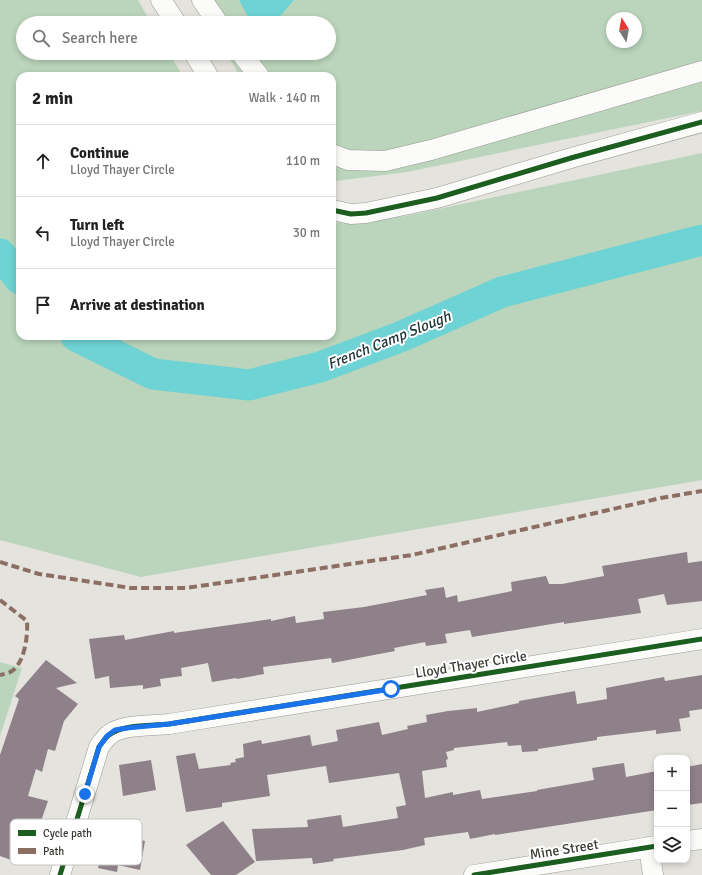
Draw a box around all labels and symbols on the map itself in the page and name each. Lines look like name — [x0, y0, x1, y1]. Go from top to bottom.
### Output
north arrow — [606, 12, 642, 48]
water label: French Camp Slough — [325, 307, 454, 373]
street label: Lloyd Thayer Circle — [414, 647, 528, 682]
route start — [382, 680, 400, 698]
route end — [76, 785, 94, 803]
legend — [10, 819, 142, 865]
text: Cycle path — [43, 827, 92, 840]
street label: Mine Street — [529, 836, 600, 863]
text: Path — [43, 845, 64, 858]

